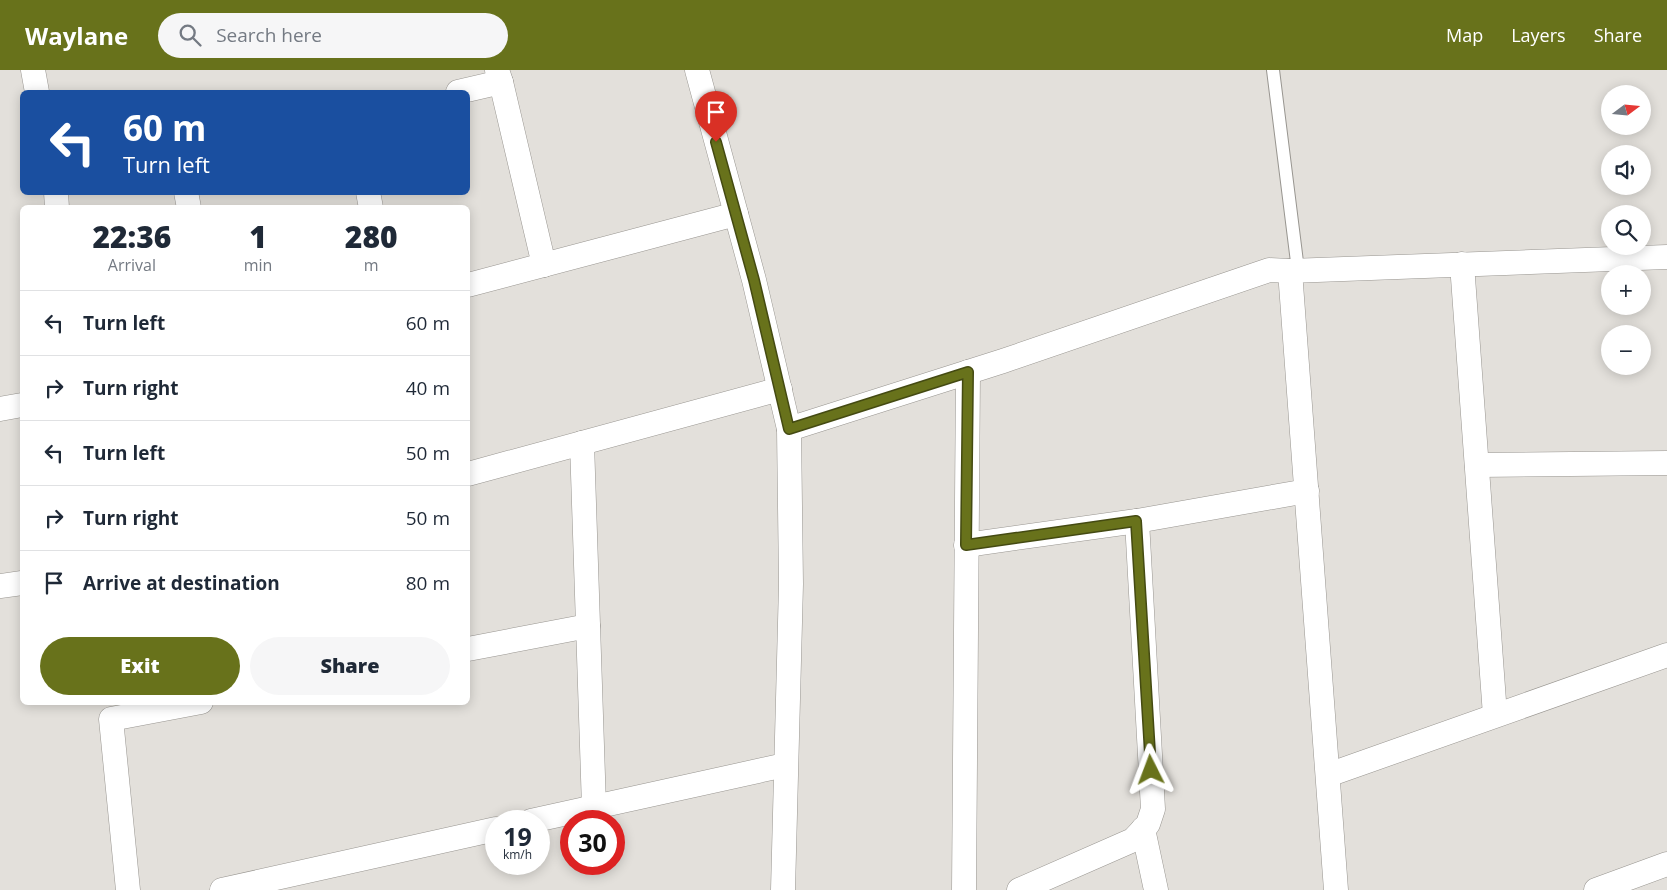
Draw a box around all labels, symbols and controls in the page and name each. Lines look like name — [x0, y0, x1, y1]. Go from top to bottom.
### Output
search box — [158, 13, 508, 58]
text: Waylane — [25, 19, 128, 52]
icon: search — [176, 21, 204, 49]
text: Search here — [216, 22, 322, 48]
text: Map — [1446, 23, 1483, 47]
text: Layers — [1511, 23, 1566, 47]
text: Share — [1594, 23, 1642, 47]
north arrow — [1601, 85, 1651, 135]
map controls — [1601, 85, 1651, 375]
pin — [695, 91, 737, 142]
icon: arrive — [702, 98, 730, 126]
text: 60 m — [123, 104, 206, 151]
icon: left — [40, 110, 105, 175]
button: sound — [1601, 145, 1651, 195]
text: Turn left — [123, 149, 210, 179]
button: search — [1601, 205, 1651, 255]
text: 22:36 — [92, 216, 171, 257]
text: 1 — [249, 216, 267, 257]
text: 280 — [345, 216, 398, 257]
text: Arrival — [108, 254, 156, 276]
text: min — [244, 254, 272, 276]
text: m — [364, 254, 379, 276]
button: + — [1601, 265, 1651, 315]
icon: left — [40, 309, 68, 337]
text: Turn left — [83, 310, 165, 336]
text: 60 m — [406, 310, 450, 336]
button: − — [1601, 325, 1651, 375]
icon: right — [40, 374, 68, 402]
text: Turn right — [83, 375, 178, 401]
text: 40 m — [406, 375, 450, 401]
icon: left — [40, 439, 68, 467]
text: Turn left — [83, 440, 165, 466]
text: 50 m — [406, 440, 450, 466]
icon: right — [40, 504, 68, 532]
text: Turn right — [83, 505, 178, 531]
text: 50 m — [406, 505, 450, 531]
icon: arrive — [40, 569, 68, 597]
text: Arrive at destination — [83, 570, 280, 596]
text: 80 m — [406, 570, 450, 596]
button: Exit — [40, 637, 240, 695]
button: Share — [250, 637, 450, 695]
position arrow — [1124, 743, 1176, 795]
speed limit sign: 30 — [560, 810, 625, 875]
text: 19 — [503, 819, 532, 853]
text: km/h — [503, 846, 532, 863]

